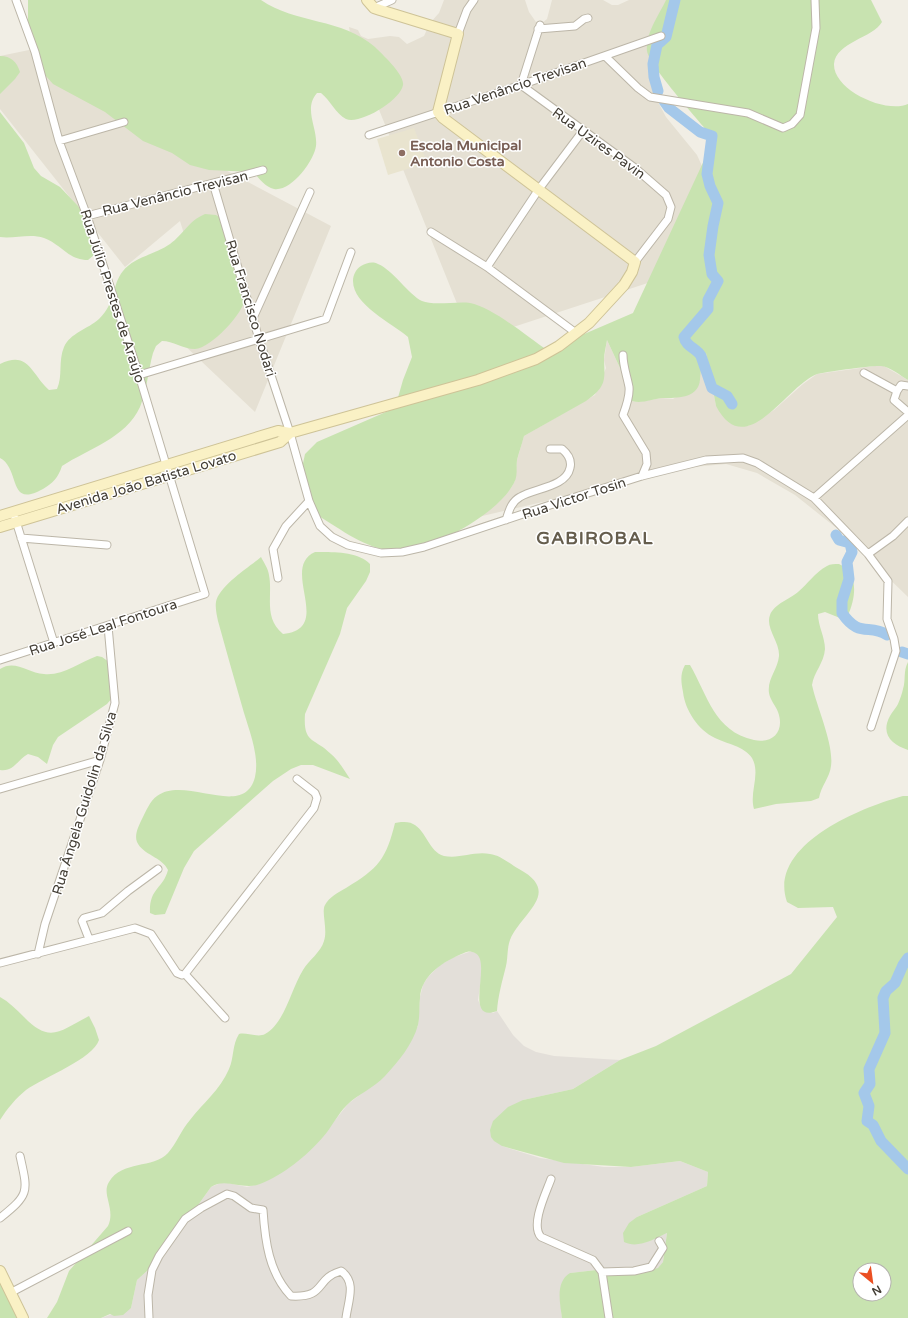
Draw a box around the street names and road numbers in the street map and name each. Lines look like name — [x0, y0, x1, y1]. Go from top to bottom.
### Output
street label: Rua Venâncio Trevisan — [442, 54, 589, 119]
street label: Rua Uzires Pavin — [549, 104, 648, 183]
street label: Rua Venâncio Trevisan — [100, 167, 250, 220]
street label: Rua Júlio Prestes de Araújo — [76, 207, 149, 385]
street label: Rua Francisco Nodari — [222, 238, 279, 379]
street label: Avenida João Batista Lovato — [54, 447, 238, 518]
street label: Rua Victor Tosin — [520, 474, 628, 523]
street label: Rua José Leal Fontoura — [27, 595, 179, 659]
street label: Rua Ângela Guidolin da Silva — [48, 709, 120, 897]

